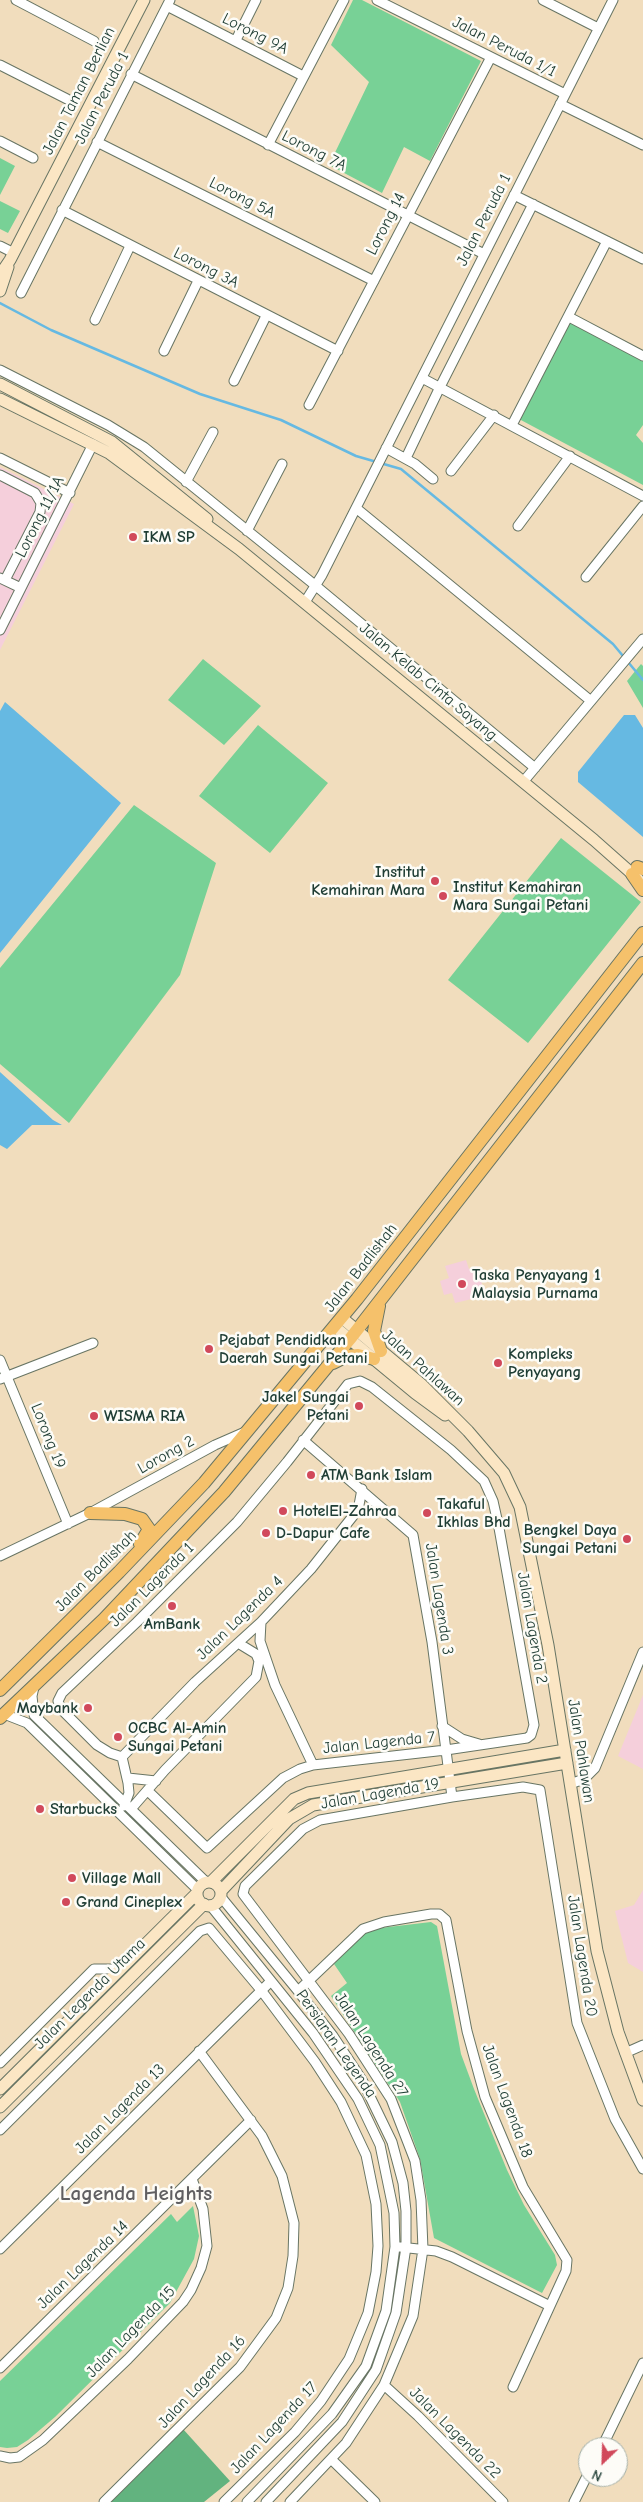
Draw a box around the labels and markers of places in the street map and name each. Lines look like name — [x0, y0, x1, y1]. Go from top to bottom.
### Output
place label: IKM SP — [143, 527, 195, 547]
marker: IKM SP — [127, 531, 139, 543]
place label: Institut Kemahiran Mara — [311, 862, 425, 900]
marker: Institut Kemahiran Mara — [429, 875, 441, 887]
place label: Institut Kemahiran Mara Sungai Petani — [453, 877, 588, 915]
marker: Institut Kemahiran Mara Sungai Petani — [437, 890, 449, 902]
place label: Taska Penyayang 1 Malaysia Purnama — [472, 1265, 601, 1303]
marker: Taska Penyayang 1 Malaysia Purnama — [456, 1278, 468, 1290]
place label: Pejabat Pendidkan Daerah Sungai Petani — [219, 1330, 368, 1368]
marker: Pejabat Pendidkan Daerah Sungai Petani — [203, 1343, 215, 1355]
place label: Kompleks Penyayang — [508, 1344, 581, 1382]
marker: Kompleks Penyayang — [492, 1357, 504, 1369]
place label: Jakel Sungai Petani — [262, 1387, 349, 1425]
marker: Jakel Sungai Petani — [353, 1400, 365, 1412]
place label: WISMA RIA — [104, 1406, 185, 1426]
marker: WISMA RIA — [88, 1410, 100, 1422]
place label: ATM Bank Islam — [321, 1465, 432, 1485]
marker: ATM Bank Islam — [305, 1469, 317, 1481]
place label: Takaful Ikhlas Bhd — [437, 1494, 511, 1532]
place label: HotelEl-Zahraa — [293, 1501, 397, 1521]
marker: HotelEl-Zahraa — [277, 1505, 289, 1517]
marker: Takaful Ikhlas Bhd — [421, 1507, 433, 1519]
place label: Bengkel Daya Sungai Petani — [523, 1520, 617, 1558]
place label: D-Dapur Cafe — [276, 1523, 370, 1543]
marker: D-Dapur Cafe — [260, 1527, 272, 1539]
marker: Bengkel Daya Sungai Petani — [621, 1533, 633, 1545]
marker: AmBank — [166, 1600, 178, 1612]
place label: AmBank — [144, 1614, 200, 1634]
place label: Maybank — [17, 1698, 78, 1718]
marker: Maybank — [82, 1702, 94, 1714]
place label: OCBC Al-Amin Sungai Petani — [128, 1718, 226, 1756]
marker: OCBC Al-Amin Sungai Petani — [112, 1731, 124, 1743]
place label: Starbucks — [50, 1799, 117, 1819]
marker: Starbucks — [34, 1803, 46, 1815]
place label: Village Mall — [82, 1868, 161, 1888]
marker: Village Mall — [66, 1872, 78, 1884]
place label: Grand Cineplex — [76, 1892, 182, 1912]
marker: Grand Cineplex — [60, 1896, 72, 1908]

